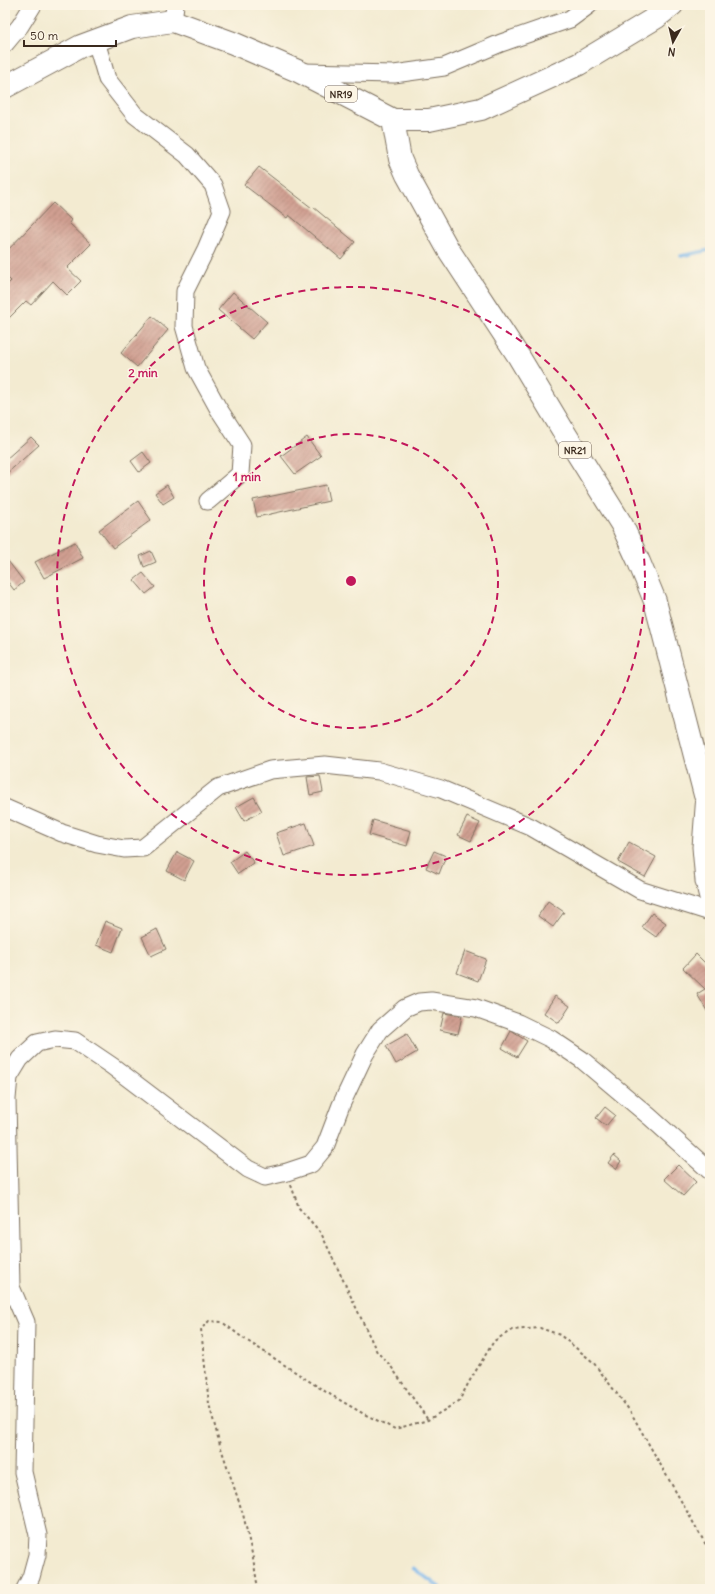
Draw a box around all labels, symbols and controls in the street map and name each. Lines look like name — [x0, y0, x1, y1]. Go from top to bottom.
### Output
scale bar — [24, 22, 116, 48]
north arrow — [653, 22, 693, 62]
text: 50 m — [30, 28, 59, 43]
text: N — [667, 44, 676, 59]
road number: NR19 — [325, 86, 357, 102]
text: 2 min — [128, 365, 158, 380]
road number: NR21 — [559, 442, 591, 458]
text: 1 min — [233, 469, 261, 484]
centre of rings — [344, 574, 358, 588]

